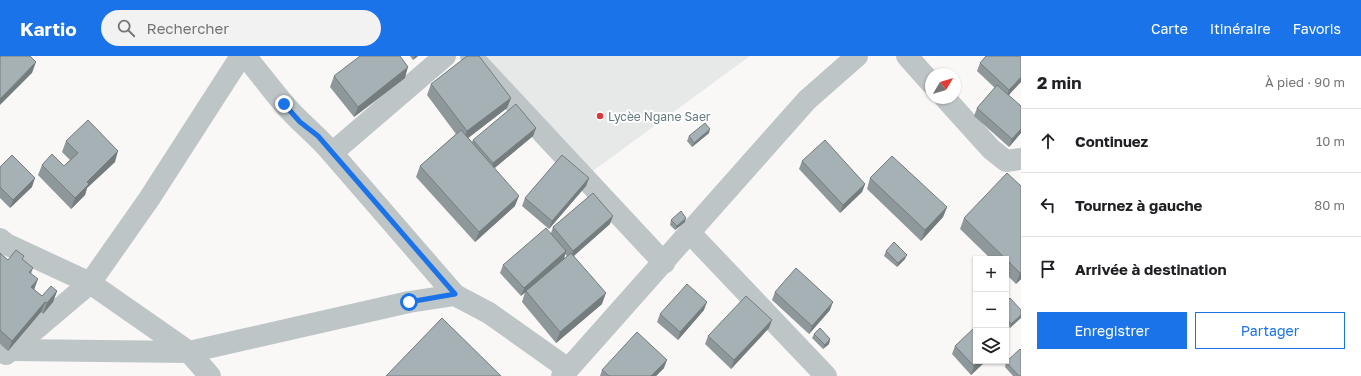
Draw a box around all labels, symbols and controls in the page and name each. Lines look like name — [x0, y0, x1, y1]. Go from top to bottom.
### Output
search box — [101, 10, 381, 46]
text: Kartio — [20, 17, 77, 40]
icon: search — [115, 17, 137, 39]
text: Rechercher — [147, 19, 229, 37]
text: Carte — [1151, 20, 1188, 37]
text: Itinéraire — [1210, 20, 1271, 37]
text: Favoris — [1293, 20, 1341, 37]
north arrow — [925, 68, 961, 104]
text: 2 min — [1037, 72, 1081, 93]
text: À pied · 90 m — [1265, 74, 1345, 90]
route end — [275, 95, 293, 113]
place label: Lycèe Ngane Saer — [608, 109, 711, 124]
marker: Lycèe Ngane Saer — [595, 111, 605, 121]
icon: ahead — [1037, 130, 1059, 152]
text: Continuez — [1075, 132, 1148, 150]
text: 10 m — [1316, 133, 1345, 149]
icon: left — [1037, 194, 1059, 216]
text: Tournez à gauche — [1075, 196, 1202, 214]
text: 80 m — [1314, 197, 1345, 213]
map controls — [973, 256, 1009, 364]
button: + — [973, 256, 1009, 292]
icon: arrive — [1037, 258, 1059, 280]
text: Arrivée à destination — [1075, 260, 1227, 278]
button: − — [973, 292, 1009, 328]
route start — [400, 293, 418, 311]
button: Enregistrer — [1037, 312, 1187, 349]
button: Partager — [1195, 312, 1345, 349]
button: layers — [973, 328, 1009, 364]

